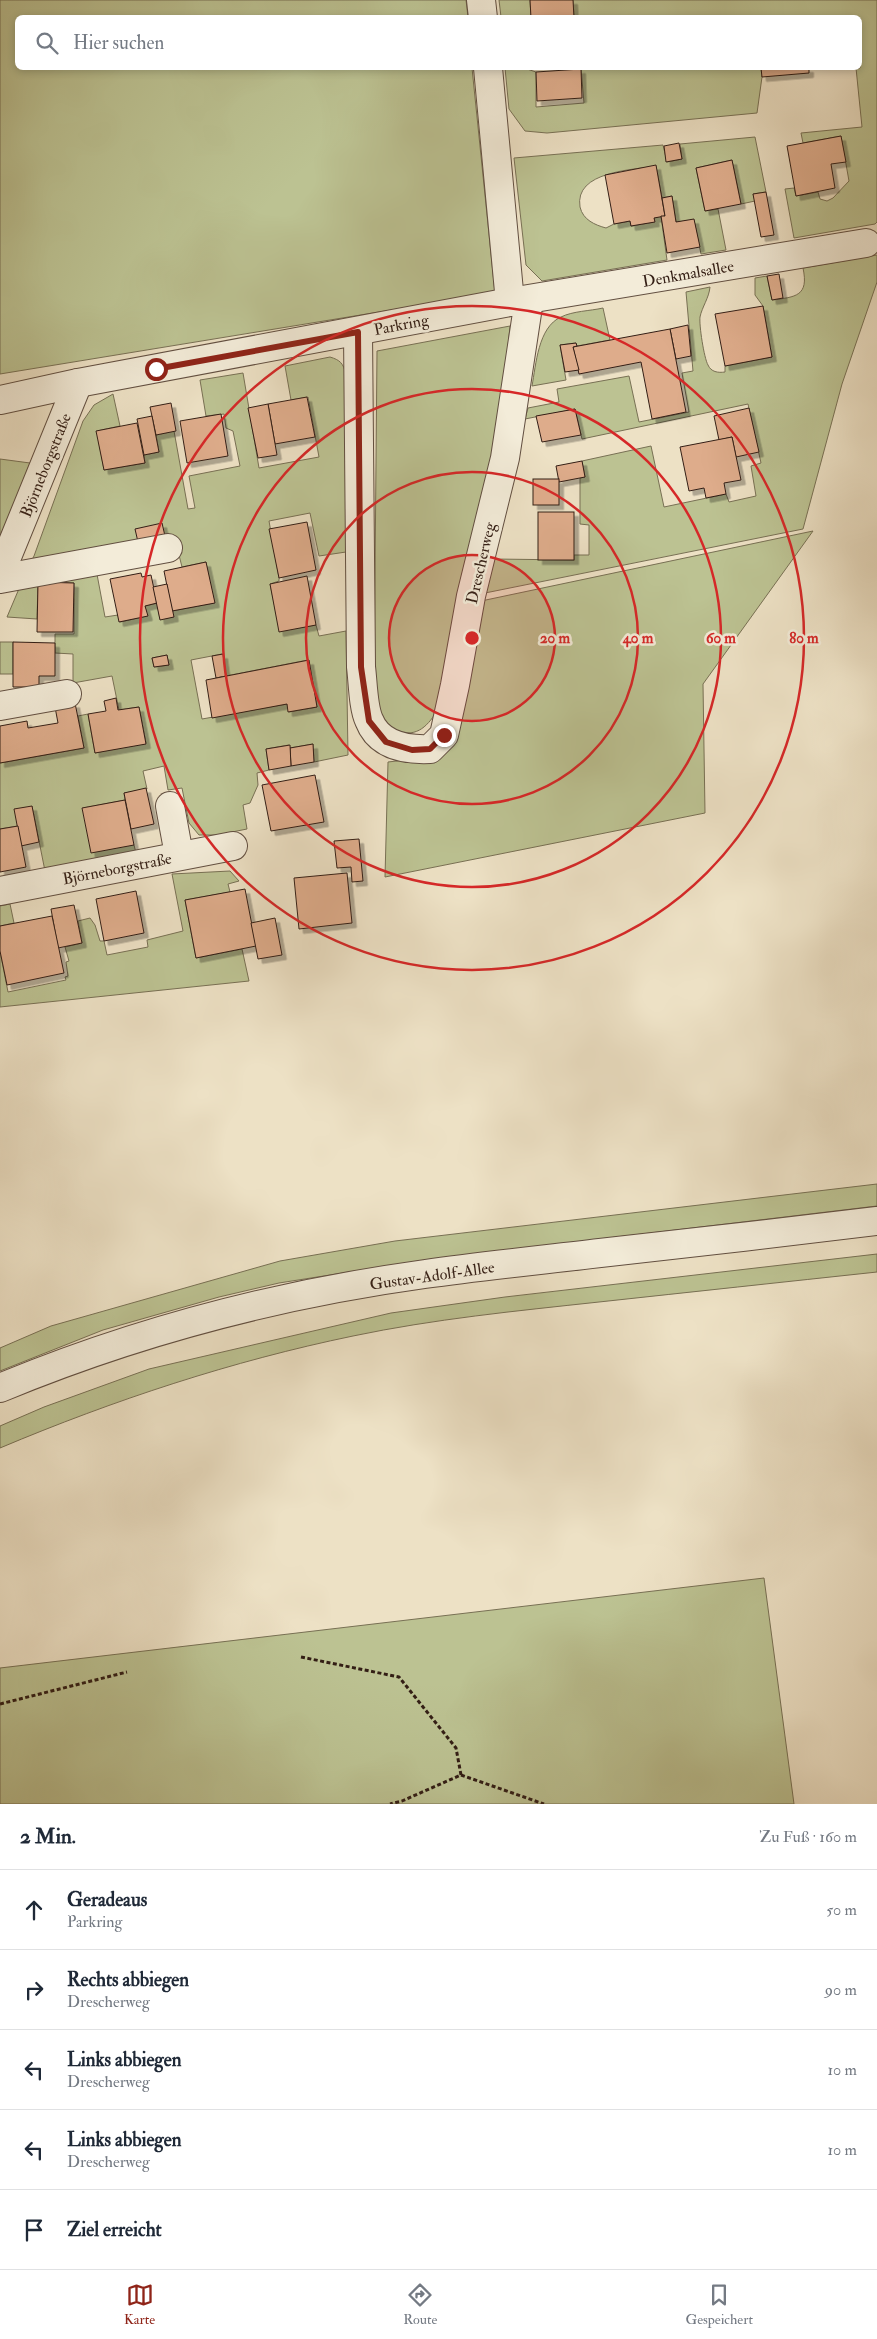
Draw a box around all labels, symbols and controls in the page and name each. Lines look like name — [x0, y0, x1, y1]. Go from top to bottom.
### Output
search box — [15, 15, 862, 70]
icon: search — [33, 29, 61, 57]
text: Hier suchen — [73, 31, 164, 55]
street label: Denkmalsallee — [641, 256, 736, 292]
street label: Parkring — [372, 310, 431, 340]
route start — [145, 358, 168, 381]
street label: Björneborgstraße — [16, 410, 76, 520]
street label: Drescherweg — [462, 519, 500, 606]
centre of rings — [463, 629, 481, 647]
text: 20 m — [540, 629, 570, 648]
text: 40 m — [622, 629, 654, 648]
text: 60 m — [706, 629, 736, 648]
text: 80 m — [789, 629, 819, 648]
route end — [433, 724, 456, 747]
street label: Björneborgstraße — [61, 849, 174, 889]
street label: Gustav-Adolf-Allee — [368, 1257, 496, 1295]
text: 2 Min. — [20, 1823, 76, 1850]
text: Zu Fuß · 160 m — [759, 1827, 857, 1847]
text: Geradeaus — [67, 1888, 147, 1912]
icon: ahead — [20, 1896, 48, 1924]
text: 50 m — [826, 1900, 857, 1920]
text: Parkring — [67, 1912, 122, 1932]
text: Rechts abbiegen — [67, 1968, 189, 1992]
icon: right — [20, 1976, 48, 2004]
text: 90 m — [825, 1980, 857, 2000]
text: Drescherweg — [67, 1992, 150, 2012]
text: Links abbiegen — [67, 2048, 181, 2072]
icon: left — [20, 2056, 48, 2084]
text: 10 m — [827, 2060, 857, 2080]
text: Drescherweg — [67, 2072, 150, 2092]
text: Links abbiegen — [67, 2128, 181, 2152]
icon: left — [20, 2136, 48, 2164]
text: 10 m — [827, 2140, 857, 2160]
text: Drescherweg — [67, 2152, 150, 2172]
icon: arrive — [20, 2216, 48, 2244]
text: Ziel erreicht — [67, 2218, 162, 2242]
tab: Karte — [124, 2281, 155, 2328]
tab: Route — [403, 2281, 437, 2328]
tab: Gespeichert — [685, 2281, 753, 2328]

